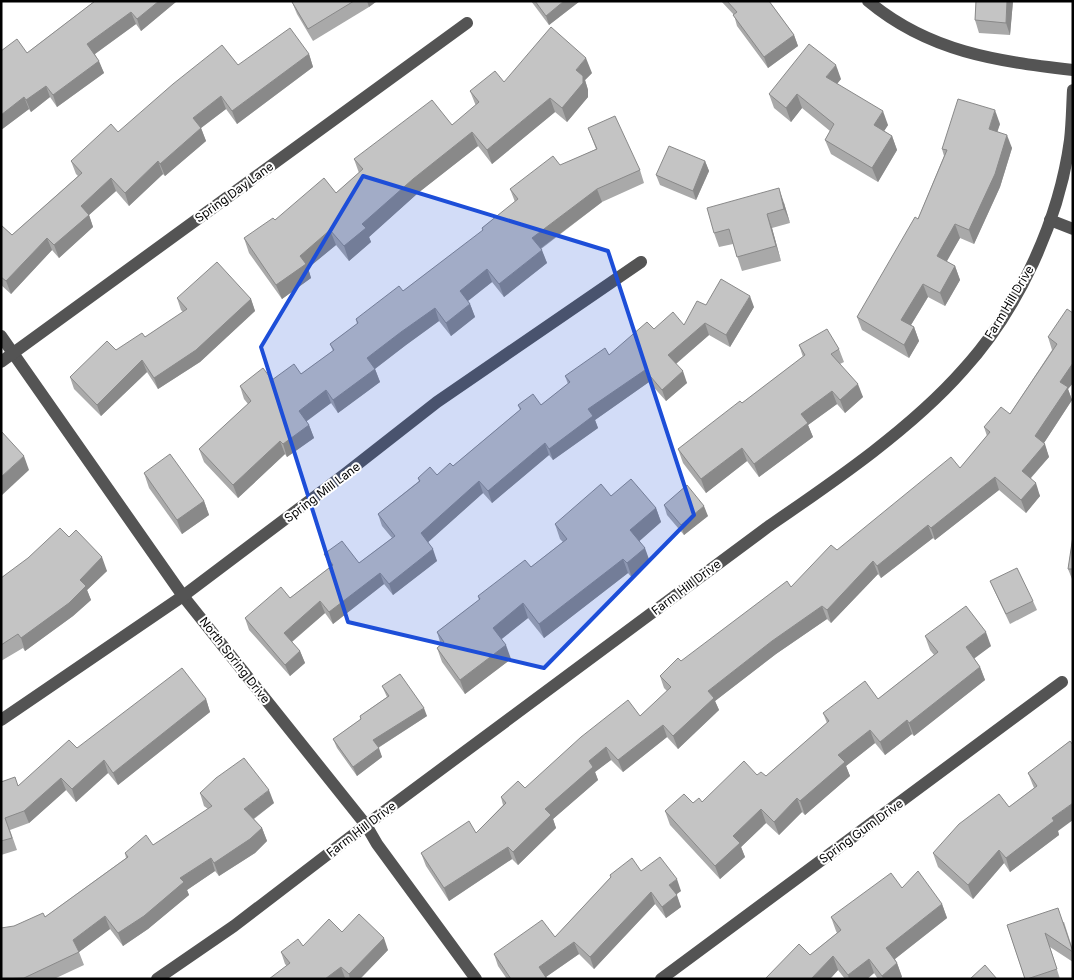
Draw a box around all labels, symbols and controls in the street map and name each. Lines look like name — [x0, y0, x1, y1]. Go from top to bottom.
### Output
street label: Spring Day Lane — [192, 158, 276, 226]
street label: Farm Hill Drive — [981, 263, 1037, 341]
street label: Spring Mill Lane — [281, 459, 363, 525]
street label: Farm Hill Drive — [648, 556, 724, 618]
street label: North Spring Drive — [197, 614, 273, 706]
street label: Spring Gum Drive — [816, 795, 906, 867]
street label: Farm Hill Drive — [323, 798, 399, 860]

